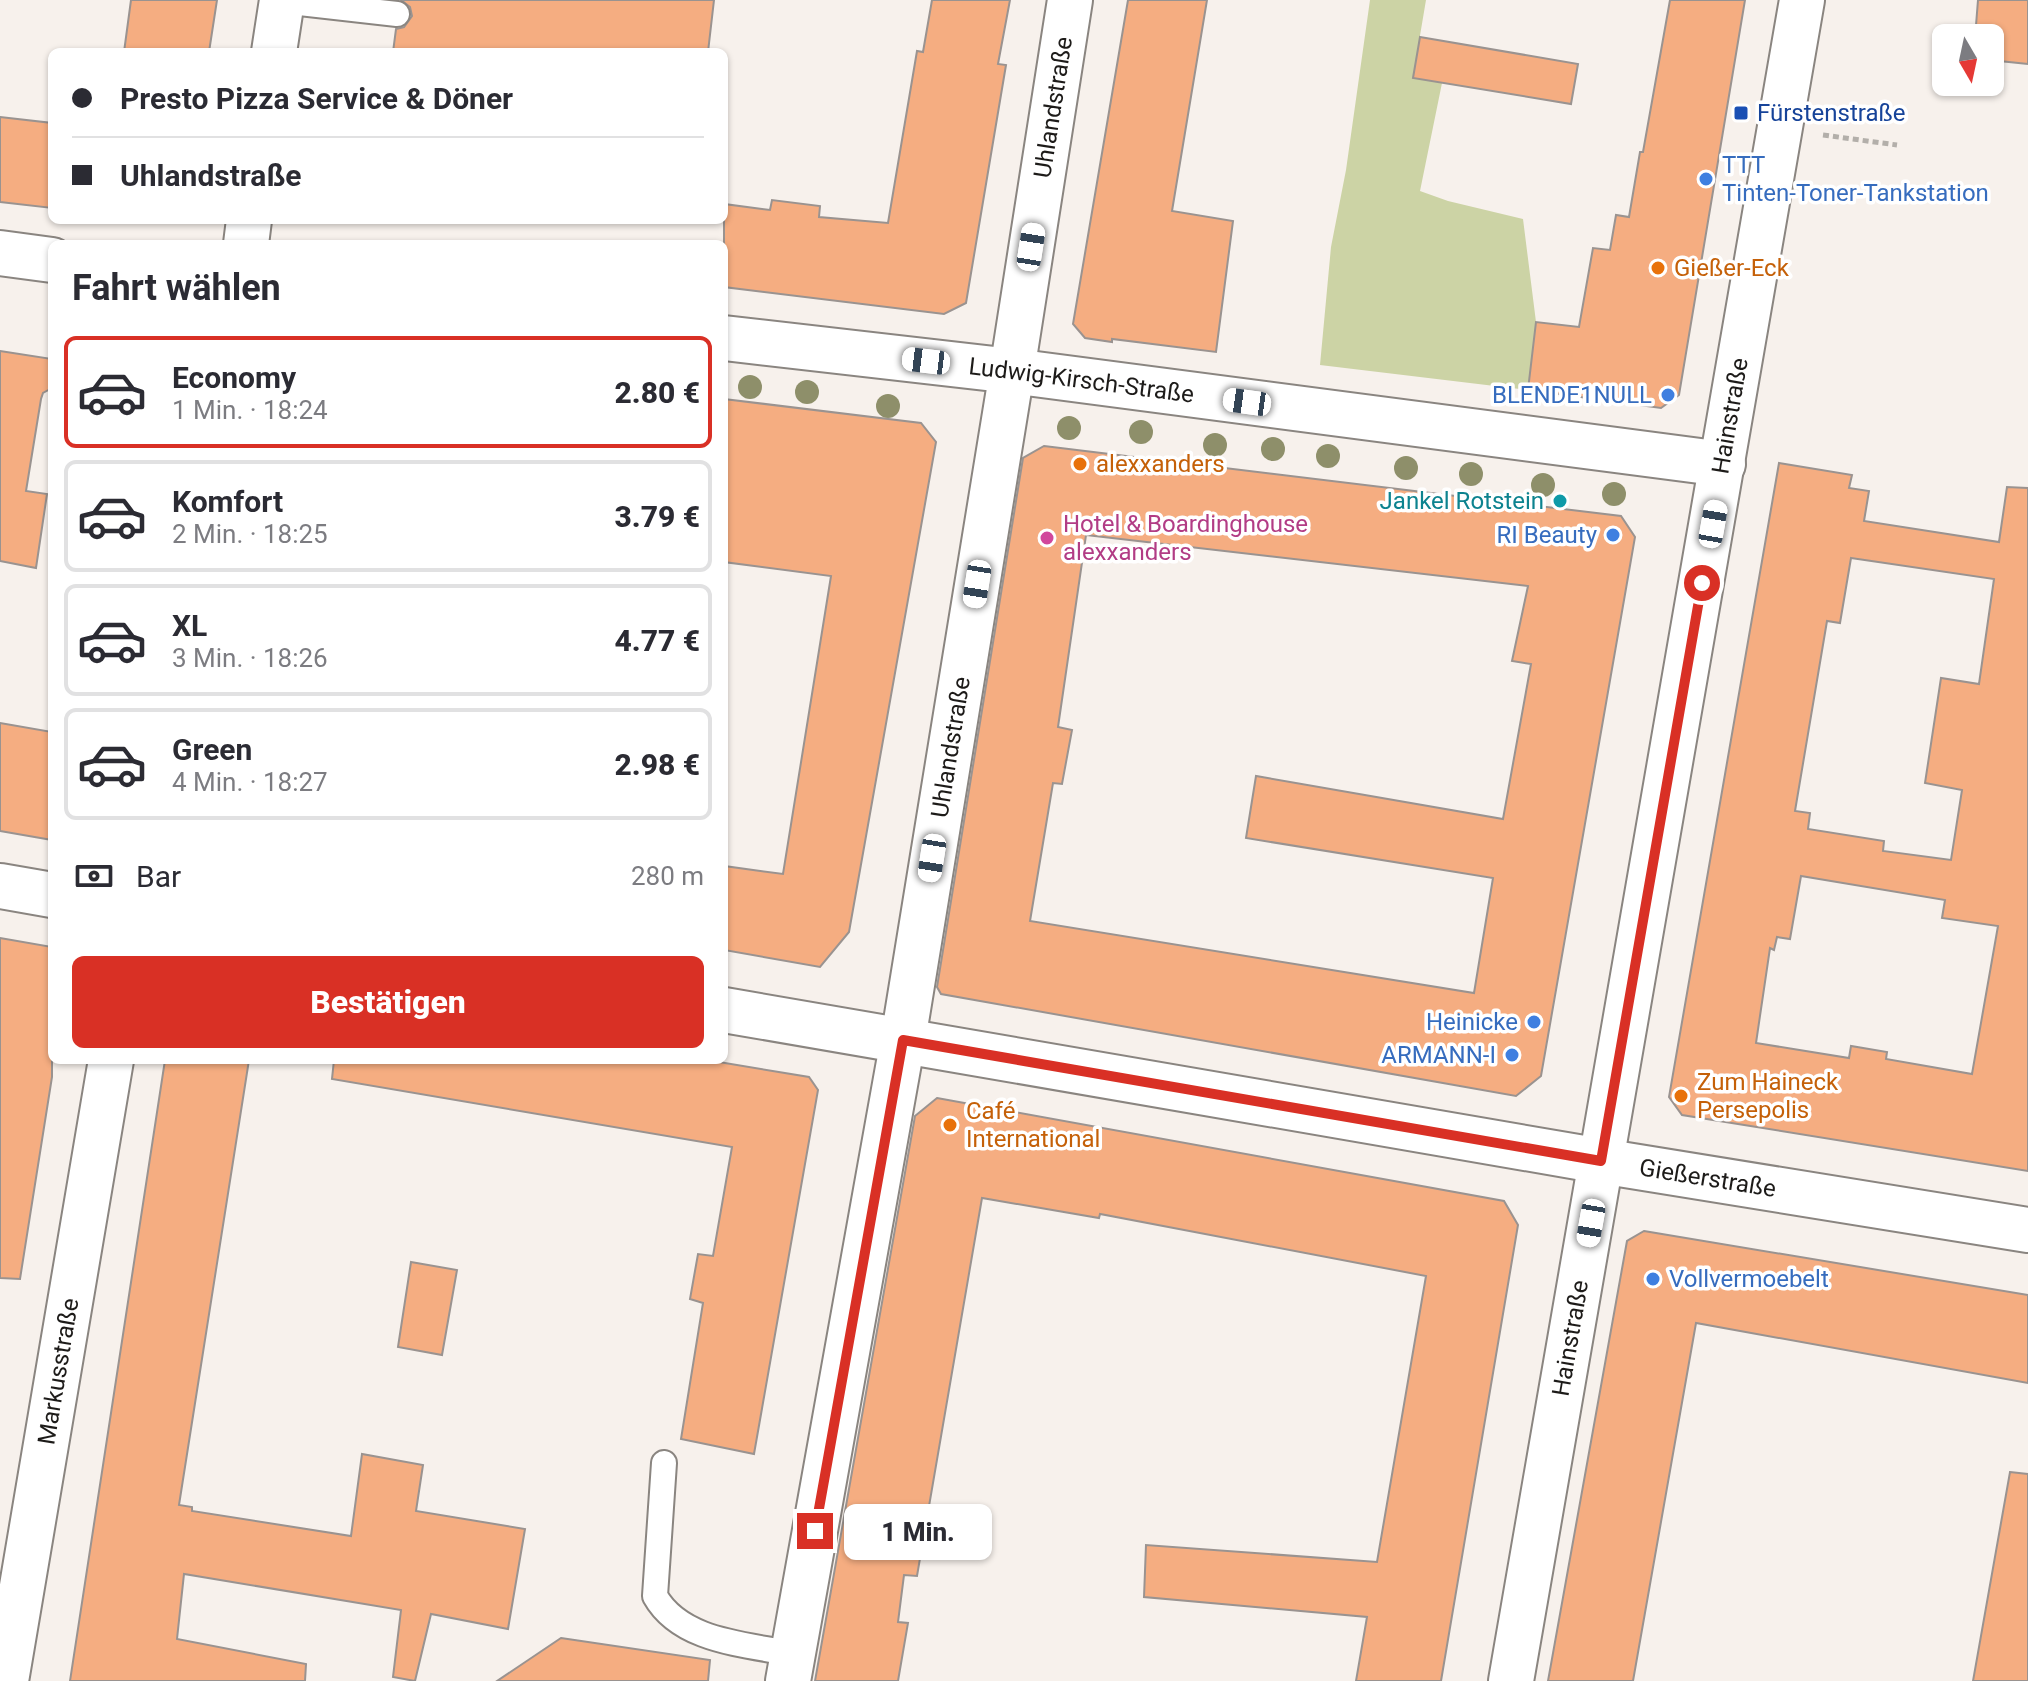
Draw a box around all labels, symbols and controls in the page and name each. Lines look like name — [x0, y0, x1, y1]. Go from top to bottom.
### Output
north arrow — [1932, 24, 2004, 96]
map controls — [1932, 24, 2004, 96]
street label: Uhlandstraße — [1028, 35, 1078, 180]
text: Presto Pizza Service & Döner — [120, 81, 513, 116]
place label: Fürstenstraße — [1757, 99, 1906, 127]
marker: Fürstenstraße — [1732, 104, 1750, 122]
place label: TTT Tinten-Toner-Tankstation — [1722, 151, 1989, 207]
text: Uhlandstraße — [120, 158, 302, 193]
marker: TTT Tinten-Toner-Tankstation — [1697, 170, 1715, 188]
car — [1015, 221, 1047, 273]
place label: Gießer-Eck — [1674, 254, 1790, 282]
marker: Gießer-Eck — [1649, 259, 1667, 277]
text: Fahrt wählen — [72, 267, 281, 309]
car — [901, 346, 951, 376]
street label: Ludwig-Kirsch-Straße — [967, 352, 1196, 409]
icon: car — [76, 356, 148, 428]
street label: Hainstraße — [1706, 356, 1754, 476]
text: Economy — [172, 360, 296, 395]
text: 2.80 € — [614, 375, 700, 410]
place label: BLENDE1NULL — [1492, 381, 1652, 409]
marker: BLENDE1NULL — [1659, 386, 1677, 404]
car — [1222, 387, 1272, 417]
text: 1 Min. · 18:24 — [172, 395, 328, 425]
place label: alexxanders — [1096, 450, 1225, 478]
marker: alexxanders — [1071, 455, 1089, 473]
icon: car — [76, 480, 148, 552]
text: Komfort — [172, 484, 283, 519]
place label: Jankel Rotstein — [1380, 487, 1544, 515]
marker: Jankel Rotstein — [1551, 492, 1569, 510]
car — [1697, 498, 1729, 550]
text: 3.79 € — [614, 499, 700, 534]
place label: Hotel & Boardinghouse alexxanders — [1063, 510, 1308, 566]
text: 2 Min. · 18:25 — [172, 519, 328, 549]
place label: RI Beauty — [1497, 521, 1598, 549]
marker: RI Beauty — [1604, 526, 1622, 544]
marker: Hotel & Boardinghouse alexxanders — [1038, 529, 1056, 547]
car — [961, 558, 993, 610]
route start — [1684, 565, 1720, 601]
icon: car — [76, 604, 148, 676]
text: XL — [172, 608, 207, 643]
text: 4.77 € — [614, 623, 700, 658]
text: 3 Min. · 18:26 — [172, 643, 328, 673]
street label: Uhlandstraße — [925, 675, 976, 820]
icon: car — [76, 728, 148, 800]
text: Green — [172, 732, 252, 767]
text: 2.98 € — [614, 747, 700, 782]
text: 4 Min. · 18:27 — [172, 767, 328, 797]
car — [916, 832, 948, 884]
icon: cash — [72, 854, 116, 898]
text: Bar — [136, 859, 181, 894]
text: 280 m — [631, 861, 704, 891]
button: Bestätigen — [72, 956, 704, 1048]
place label: Heinicke — [1426, 1008, 1518, 1036]
marker: Heinicke — [1525, 1013, 1543, 1031]
place label: ARMANN-I — [1381, 1041, 1496, 1069]
marker: ARMANN-I — [1503, 1046, 1521, 1064]
place label: Zum Haineck Persepolis — [1697, 1068, 1839, 1124]
marker: Zum Haineck Persepolis — [1672, 1087, 1690, 1105]
place label: Café International — [966, 1097, 1100, 1153]
marker: Café International — [941, 1116, 959, 1134]
street label: Gießerstraße — [1637, 1153, 1778, 1203]
car — [1575, 1197, 1607, 1249]
place label: Vollvermoebelt — [1669, 1265, 1829, 1293]
marker: Vollvermoebelt — [1644, 1270, 1662, 1288]
street label: Hainstraße — [1547, 1278, 1594, 1398]
street label: Markusstraße — [32, 1296, 84, 1447]
callout: 1 Min. — [843, 1503, 991, 1559]
route end — [797, 1513, 833, 1549]
text: 1 Min. — [881, 1517, 955, 1547]

